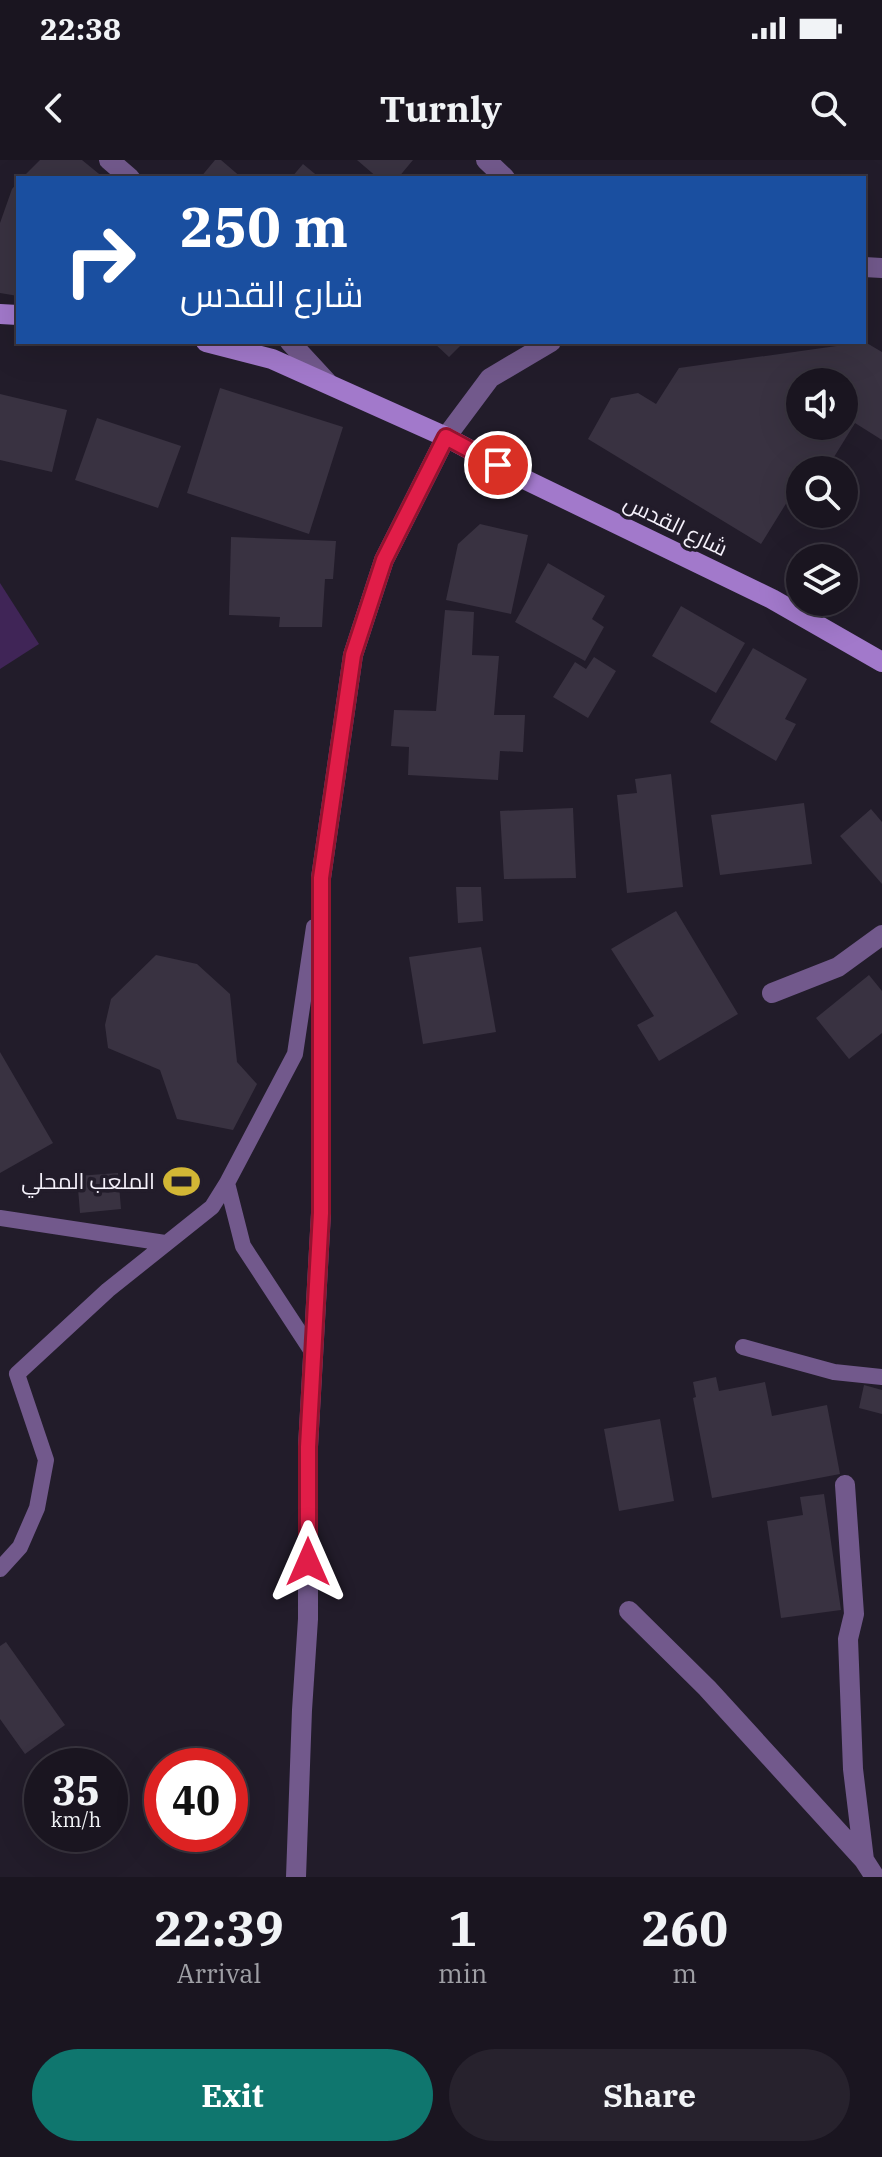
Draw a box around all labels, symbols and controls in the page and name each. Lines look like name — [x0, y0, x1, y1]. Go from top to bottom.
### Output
text: 22:38 — [40, 9, 121, 48]
text: Turnly — [380, 85, 502, 132]
icon: back — [32, 86, 76, 130]
icon: search — [806, 86, 850, 130]
text: 250 m — [180, 190, 348, 262]
icon: right — [48, 208, 152, 312]
text: شارع القدس — [180, 270, 364, 317]
map controls — [786, 368, 858, 616]
button: sound — [786, 368, 858, 440]
pin — [464, 431, 532, 499]
icon: arrive — [476, 443, 520, 487]
button: search — [786, 456, 858, 528]
street label: شارع القدس — [619, 487, 733, 563]
button: layers — [786, 544, 858, 616]
sports icon: الملعب المحلي — [162, 1162, 200, 1200]
place label: الملعب المحلي — [21, 1166, 155, 1198]
position arrow — [266, 1520, 350, 1604]
speed limit sign: 40 — [144, 1748, 248, 1852]
text: 35 — [52, 1764, 100, 1816]
text: km/h — [51, 1806, 101, 1833]
text: 22:39 — [154, 1897, 284, 1959]
text: 1 — [448, 1897, 477, 1959]
text: 260 — [642, 1897, 728, 1959]
text: Arrival — [177, 1956, 261, 1990]
text: min — [438, 1956, 487, 1990]
text: m — [672, 1956, 697, 1990]
button: Exit — [32, 2049, 433, 2141]
button: Share — [449, 2049, 850, 2141]

